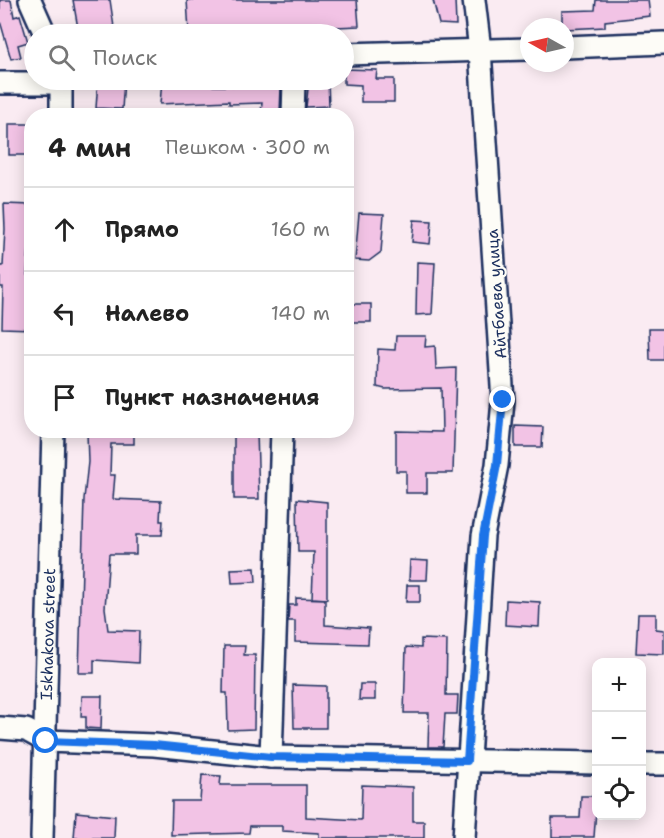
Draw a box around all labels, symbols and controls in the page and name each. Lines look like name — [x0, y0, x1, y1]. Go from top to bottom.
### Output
north arrow — [520, 18, 574, 72]
search box — [24, 24, 354, 90]
icon: search — [45, 41, 78, 74]
text: Поиск — [93, 43, 157, 72]
text: 4 мин — [48, 130, 131, 165]
text: Пешком · 300 m — [165, 134, 330, 160]
icon: ahead — [48, 213, 81, 246]
text: Прямо — [105, 215, 179, 244]
text: 160 m — [271, 216, 330, 242]
street label: Айтбаева улица — [481, 228, 512, 360]
icon: left — [48, 297, 81, 330]
text: Налево — [105, 299, 189, 328]
text: 140 m — [271, 300, 330, 326]
icon: arrive — [48, 381, 81, 414]
text: Пункт назначения — [105, 383, 319, 412]
route end — [489, 386, 515, 412]
street label: Iskhakova street — [36, 568, 60, 700]
map controls — [592, 658, 646, 820]
button: + — [592, 658, 646, 712]
button: − — [592, 712, 646, 766]
route start — [32, 727, 58, 753]
button: locate — [592, 766, 646, 820]

